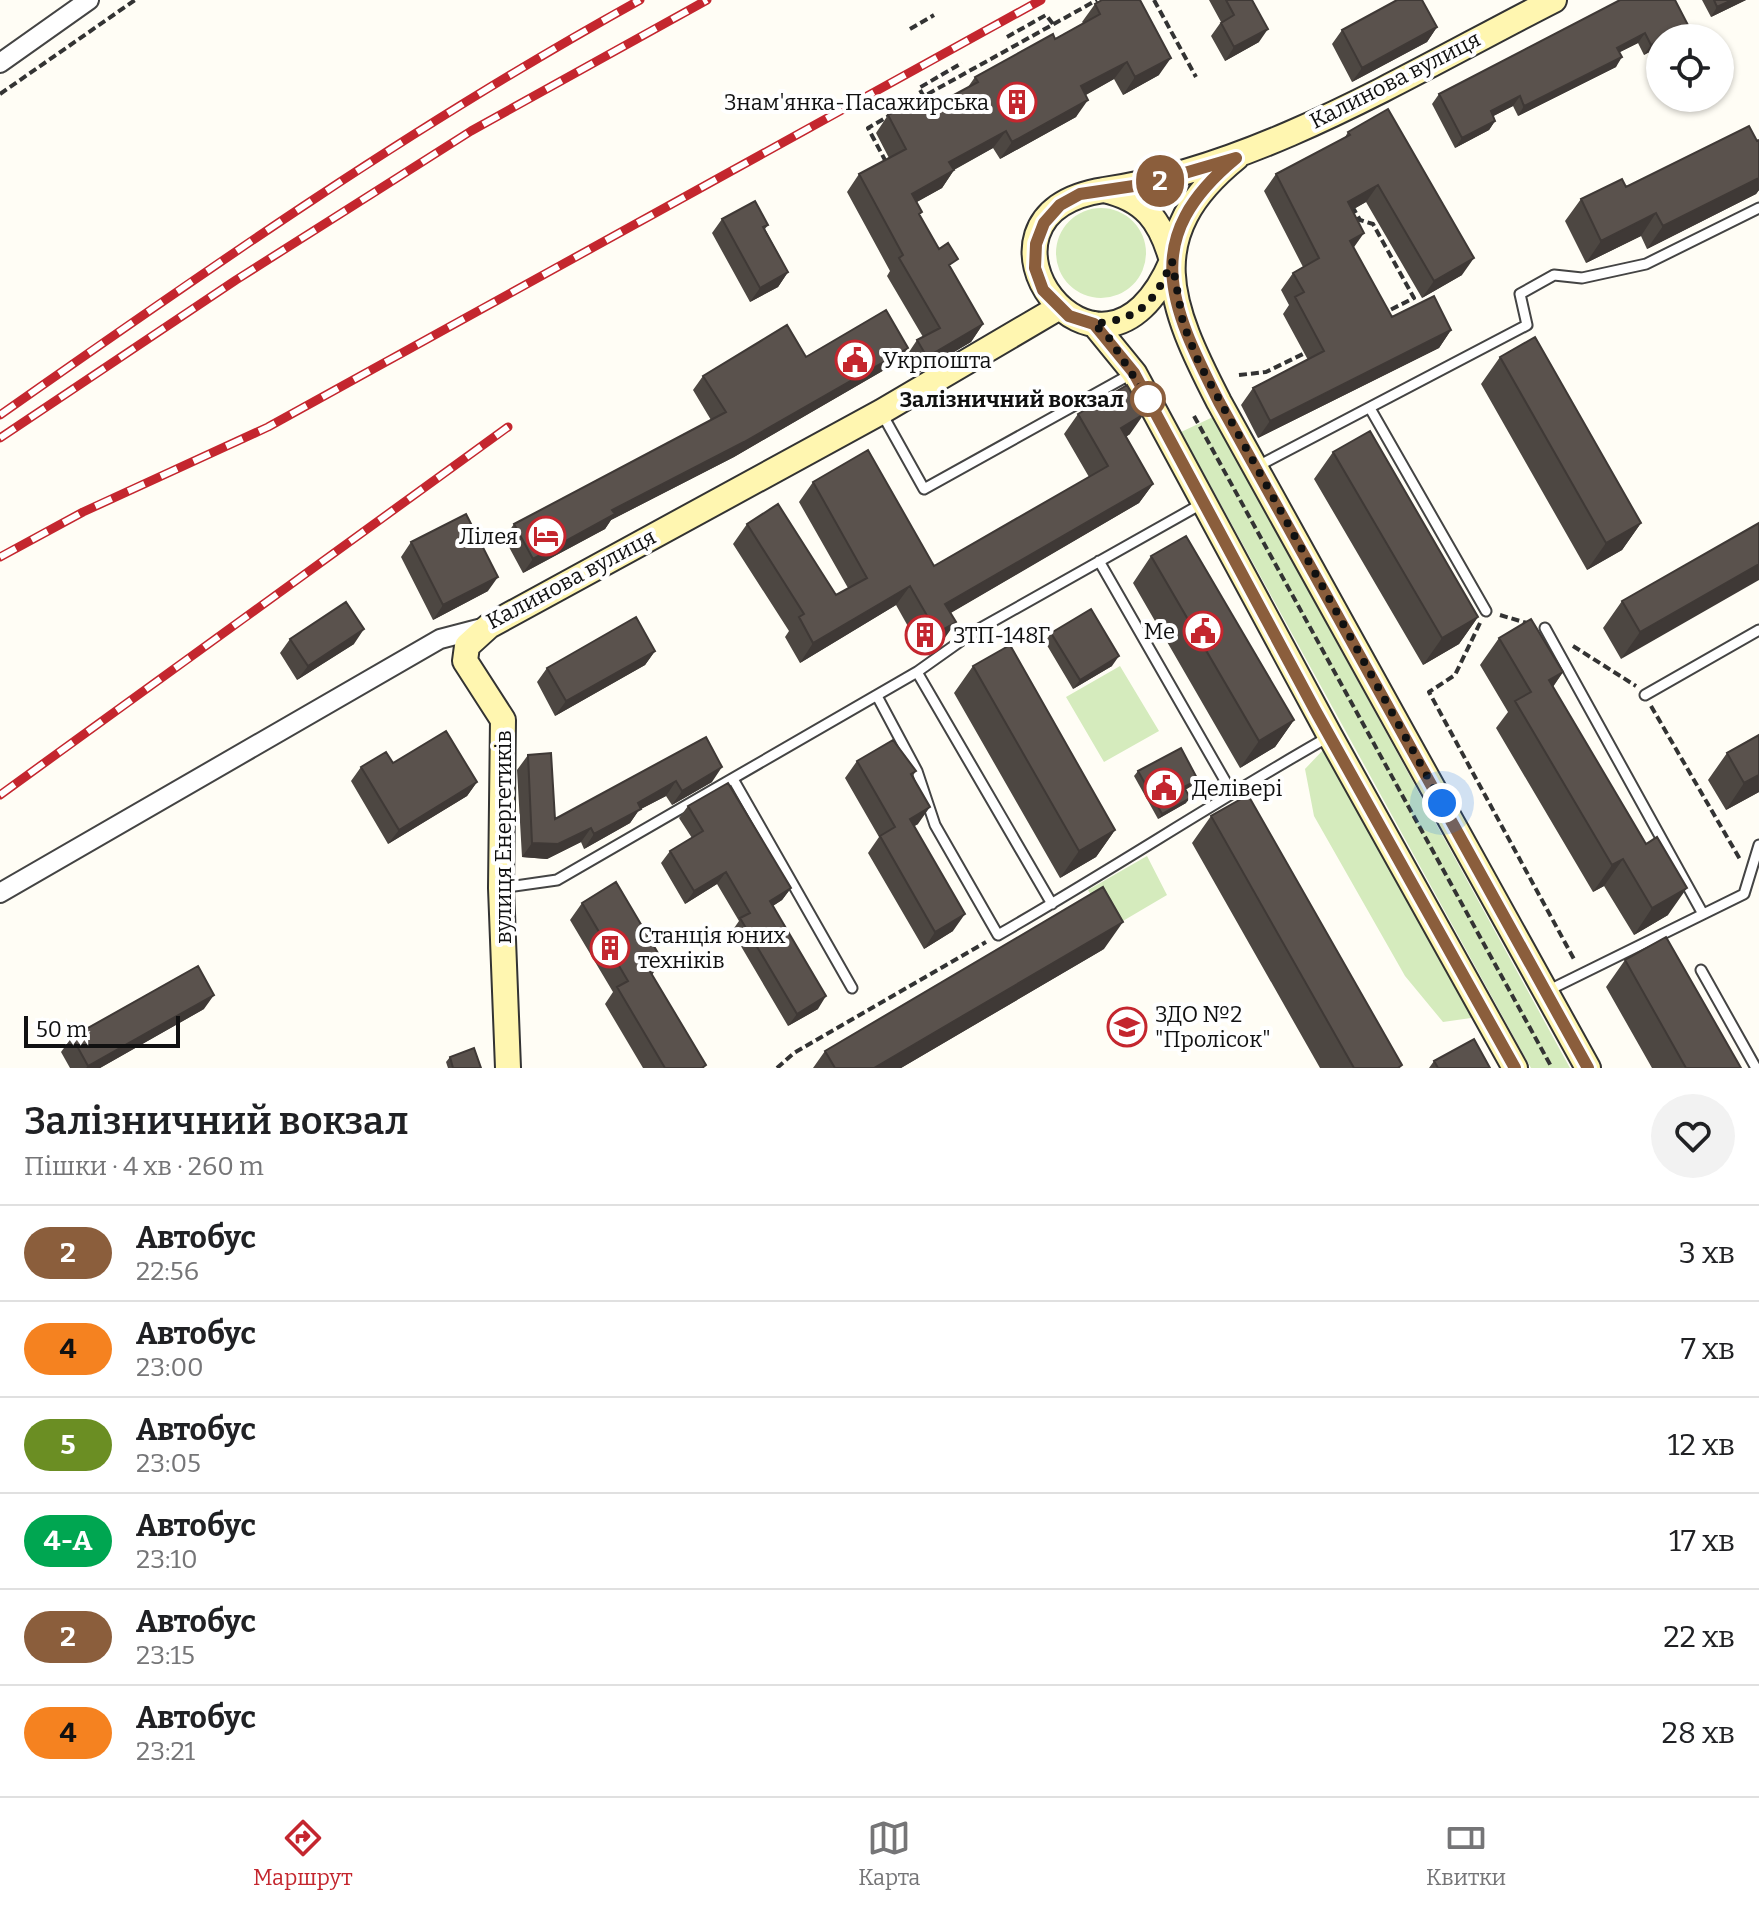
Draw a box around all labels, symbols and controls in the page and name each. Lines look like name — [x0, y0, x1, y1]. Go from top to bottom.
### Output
map controls — [1646, 24, 1734, 112]
button: locate — [1646, 24, 1734, 112]
street label: Калинова вулиця — [1305, 25, 1485, 135]
building icon: Знам'янка-Пасажирська — [996, 81, 1038, 123]
place label: Знам'янка-Пасажирська — [724, 89, 989, 116]
line badge: 2 — [1134, 155, 1186, 207]
text: 2 — [1152, 164, 1168, 197]
public building icon: Укрпошта — [834, 339, 876, 381]
place label: Укрпошта — [883, 347, 992, 374]
marker: Залізничний вокзал — [1131, 382, 1165, 416]
place label: Залізничний вокзал — [899, 386, 1124, 413]
hotel icon: Лілея — [525, 515, 567, 557]
place label: Лілея — [459, 523, 518, 550]
street label: Калинова вулиця — [482, 523, 660, 635]
public building icon: Me — [1182, 610, 1224, 652]
building icon: ЗТП-148Г — [904, 614, 946, 656]
place label: Me — [1144, 618, 1175, 645]
place label: ЗТП-148Г — [953, 622, 1050, 649]
street label: вулиця Енергетиків — [490, 730, 517, 944]
public building icon: Делівері — [1143, 767, 1185, 809]
place label: Делівері — [1192, 775, 1283, 802]
your location — [1422, 783, 1462, 823]
place label: Станція юних техніків — [638, 922, 786, 974]
building icon: Станція юних техніків — [589, 927, 631, 969]
place label: ЗДО №2 "Пролісок" — [1155, 1001, 1271, 1053]
school or university icon: ЗДО №2 "Пролісок" — [1106, 1006, 1148, 1048]
scale bar — [24, 1012, 180, 1048]
text: 50 m — [36, 1016, 87, 1043]
button: heart — [1651, 1094, 1735, 1178]
text: Залізничний вокзал — [24, 1098, 408, 1144]
text: Пішки · 4 хв · 260 m — [24, 1151, 264, 1182]
text: Автобус — [136, 1220, 256, 1256]
text: 3 хв — [1679, 1235, 1735, 1271]
text: 2 — [60, 1236, 76, 1269]
text: 22:56 — [136, 1256, 199, 1287]
text: Автобус — [136, 1316, 256, 1352]
text: 7 хв — [1681, 1331, 1735, 1367]
text: 4 — [59, 1332, 77, 1365]
text: 23:00 — [136, 1352, 204, 1383]
text: Автобус — [136, 1412, 256, 1448]
text: 12 хв — [1667, 1427, 1735, 1463]
text: 5 — [60, 1428, 76, 1461]
text: 23:05 — [136, 1448, 201, 1479]
text: Автобус — [136, 1508, 256, 1544]
text: 17 хв — [1669, 1523, 1735, 1559]
text: 4-А — [43, 1524, 93, 1557]
text: 23:10 — [136, 1544, 198, 1575]
text: Автобус — [136, 1604, 256, 1640]
text: 22 хв — [1663, 1619, 1735, 1655]
text: 2 — [60, 1620, 76, 1653]
text: 23:15 — [136, 1640, 195, 1671]
text: Автобус — [136, 1700, 256, 1736]
text: 28 хв — [1662, 1715, 1735, 1751]
text: 4 — [59, 1716, 77, 1749]
text: 23:21 — [136, 1736, 195, 1767]
tab: Маршрут — [253, 1816, 353, 1891]
tab: Карта — [858, 1816, 920, 1891]
tab: Квитки — [1426, 1816, 1506, 1891]

